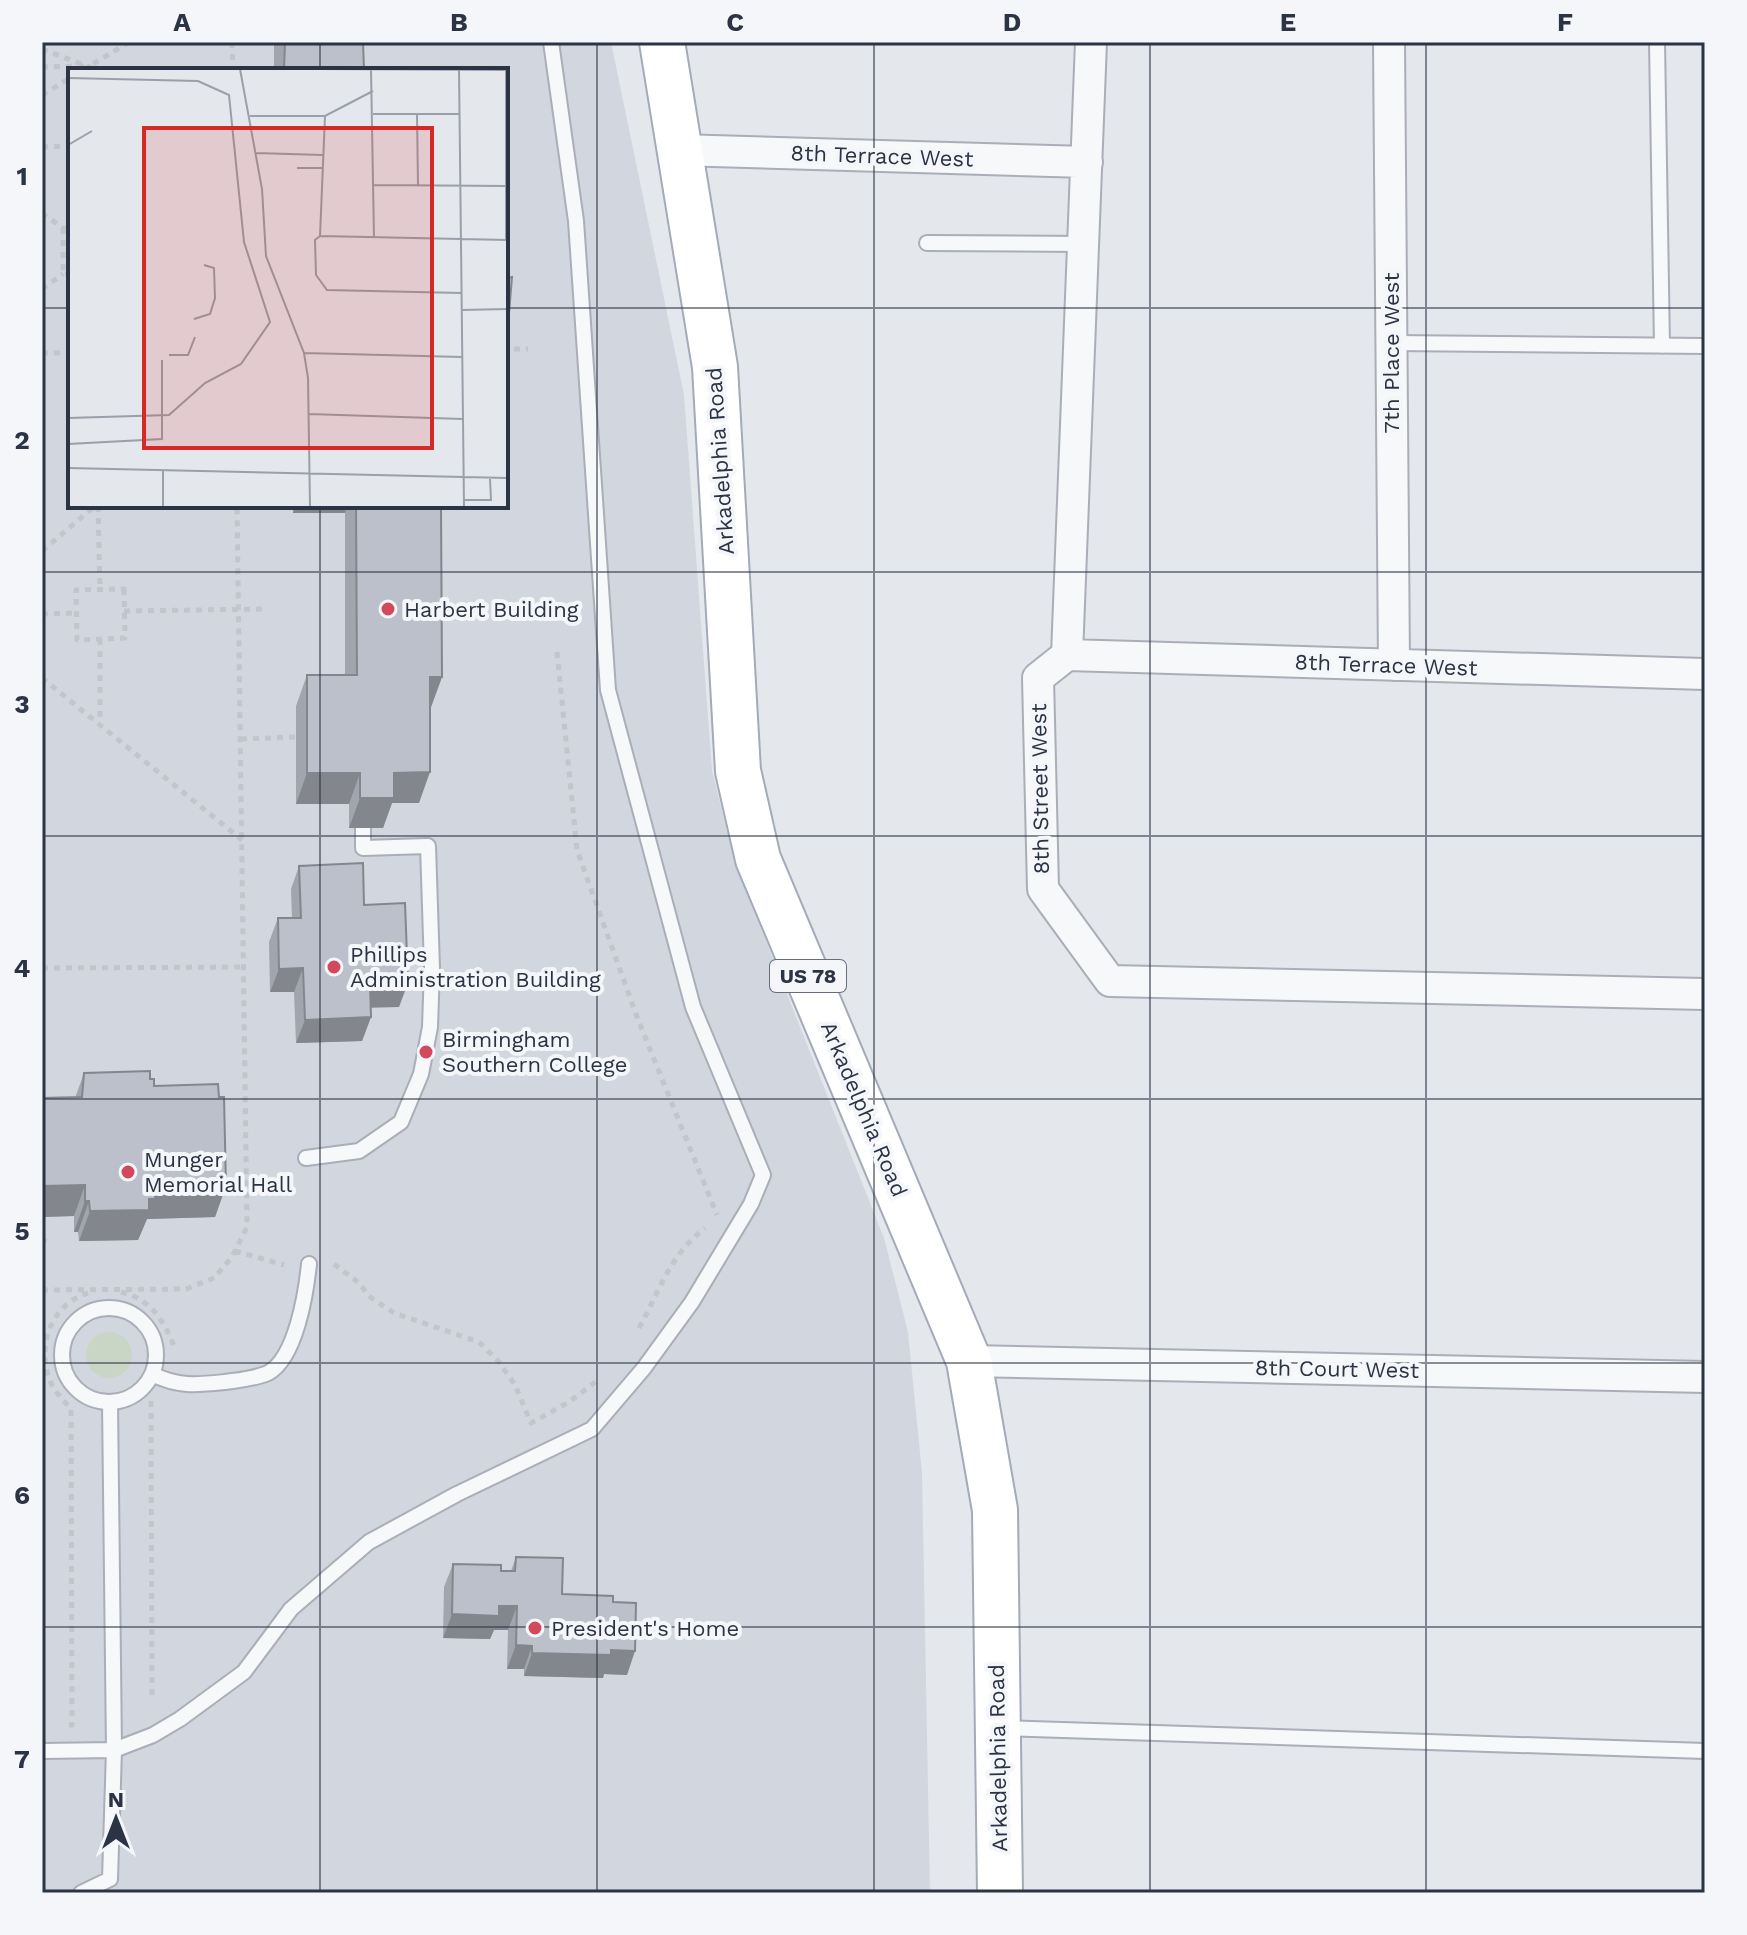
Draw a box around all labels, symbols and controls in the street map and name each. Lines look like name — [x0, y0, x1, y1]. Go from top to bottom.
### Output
text: A — [173, 7, 191, 37]
text: B — [450, 7, 468, 37]
text: C — [726, 7, 744, 37]
text: D — [1003, 7, 1021, 37]
text: E — [1280, 7, 1296, 37]
text: F — [1557, 7, 1573, 37]
inset map — [68, 68, 508, 508]
street label: 8th Terrace West — [790, 140, 974, 172]
text: 1 — [16, 161, 28, 191]
street label: 7th Place West — [1379, 272, 1404, 434]
street label: Arkadelphia Road — [701, 366, 739, 556]
text: 2 — [14, 425, 30, 455]
place label: Harbert Building — [404, 597, 579, 622]
marker: Harbert Building — [379, 600, 397, 618]
street label: 8th Terrace West — [1294, 649, 1478, 681]
text: 3 — [14, 689, 30, 719]
street label: 8th Street West — [1026, 703, 1054, 875]
place label: Phillips Administration Building — [350, 942, 601, 992]
text: 4 — [14, 953, 31, 983]
marker: Phillips Administration Building — [325, 958, 343, 976]
road number: US 78 — [770, 960, 846, 992]
street label: Arkadelphia Road — [816, 1018, 912, 1200]
place label: Birmingham Southern College — [442, 1027, 627, 1077]
marker: Birmingham Southern College — [417, 1043, 435, 1061]
place label: Munger Memorial Hall — [144, 1147, 292, 1197]
marker: Munger Memorial Hall — [119, 1163, 137, 1181]
text: 5 — [14, 1216, 30, 1246]
street label: 8th Court West — [1255, 1355, 1419, 1383]
text: 6 — [14, 1480, 30, 1510]
place label: President's Home — [551, 1616, 739, 1641]
marker: President's Home — [526, 1619, 544, 1637]
street label: Arkadelphia Road — [984, 1664, 1012, 1852]
text: 7 — [14, 1744, 30, 1774]
north arrow — [76, 1779, 156, 1859]
text: N — [108, 1787, 124, 1812]

